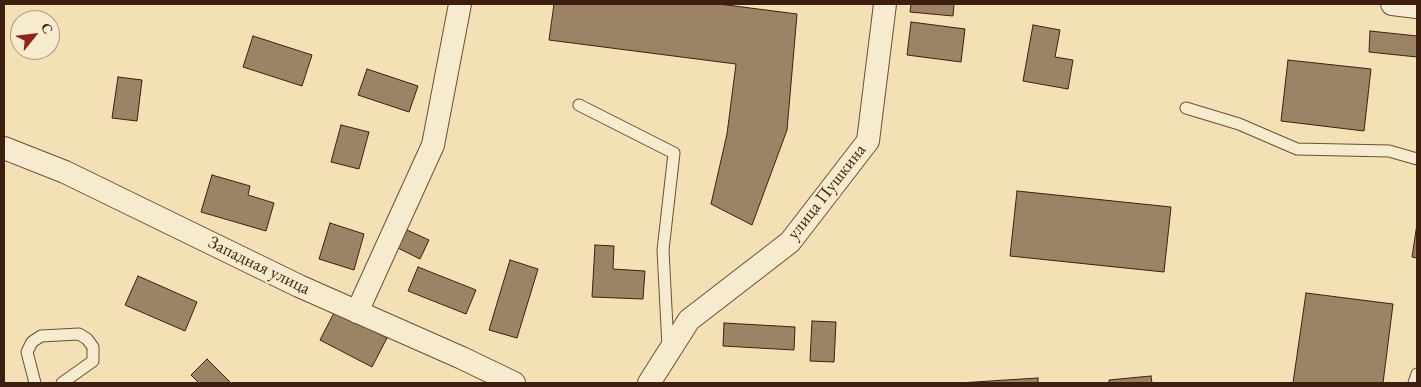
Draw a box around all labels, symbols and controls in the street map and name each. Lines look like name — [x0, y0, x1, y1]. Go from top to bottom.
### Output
north arrow — [10, 10, 60, 60]
text: С — [37, 20, 58, 37]
street label: улица Пушкина — [783, 140, 871, 244]
street label: Западная улица — [204, 232, 314, 300]

